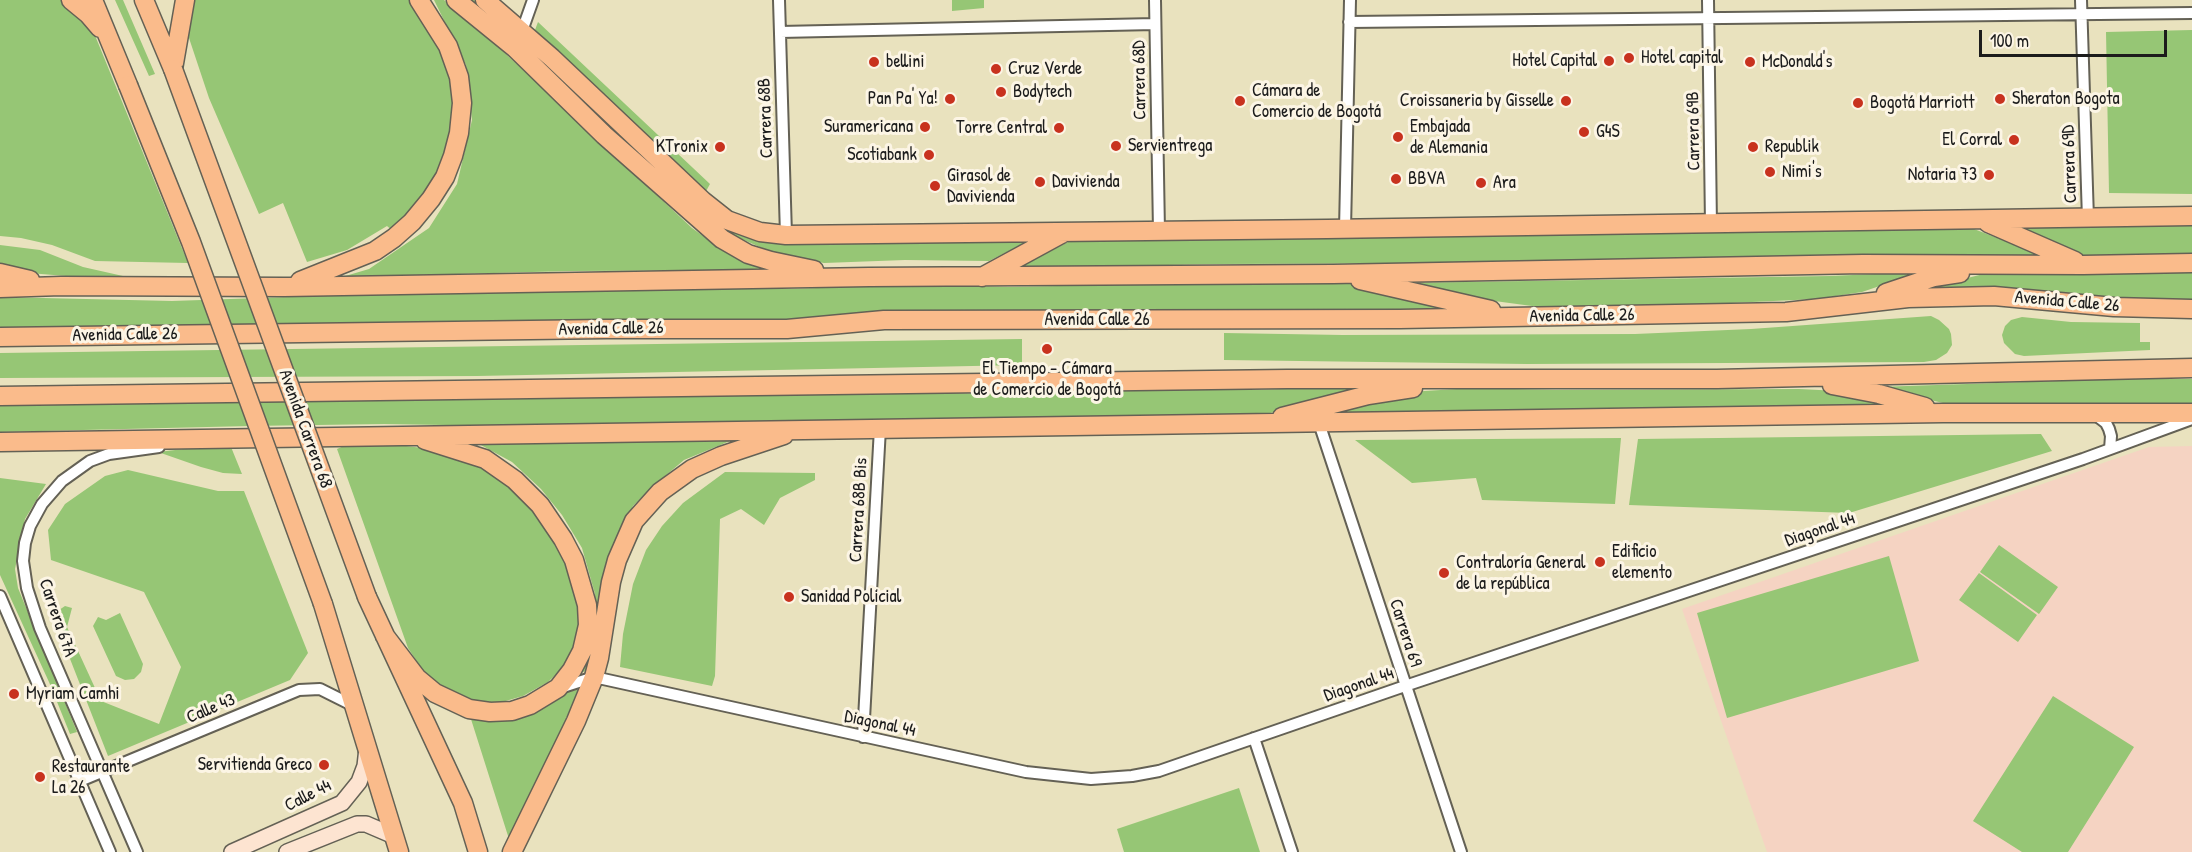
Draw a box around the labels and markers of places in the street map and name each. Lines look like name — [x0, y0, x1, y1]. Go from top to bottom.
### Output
place label: Hotel capital — [1641, 47, 1723, 69]
place label: Hotel Capital — [1512, 50, 1597, 72]
place label: bellini — [886, 51, 925, 73]
marker: Hotel capital — [1622, 51, 1636, 65]
place label: McDonald's — [1762, 51, 1832, 73]
marker: Hotel Capital — [1602, 54, 1616, 68]
marker: bellini — [867, 55, 881, 69]
marker: McDonald's — [1743, 55, 1757, 69]
place label: Cruz Verde — [1008, 58, 1082, 80]
marker: Cruz Verde — [989, 62, 1003, 76]
place label: Cámara de Comercio de Bogotá — [1252, 80, 1381, 122]
place label: Bodytech — [1013, 81, 1072, 103]
marker: Bodytech — [994, 85, 1008, 99]
place label: Pan Pa' Ya! — [868, 88, 938, 110]
place label: Sheraton Bogota — [2012, 88, 2120, 110]
place label: Croissaneria by Gisselle — [1400, 90, 1554, 112]
marker: Pan Pa' Ya! — [943, 92, 957, 106]
place label: Bogotá Marriott — [1870, 92, 1974, 114]
marker: Sheraton Bogota — [1993, 92, 2007, 106]
marker: Cámara de Comercio de Bogotá — [1233, 94, 1247, 108]
marker: Croissaneria by Gisselle — [1559, 94, 1573, 108]
marker: Bogotá Marriott — [1851, 96, 1865, 110]
place label: Suramericana — [824, 116, 913, 138]
place label: Embajada de Alemania — [1410, 116, 1488, 158]
place label: Torre Central — [956, 117, 1047, 139]
marker: Suramericana — [918, 120, 932, 134]
marker: Torre Central — [1052, 121, 1066, 135]
place label: G4S — [1596, 121, 1620, 143]
marker: G4S — [1577, 125, 1591, 139]
place label: El Corral — [1942, 129, 2002, 151]
marker: Embajada de Alemania — [1391, 130, 1405, 144]
marker: El Corral — [2007, 133, 2021, 147]
place label: Servientrega — [1128, 135, 1212, 157]
place label: KTronix — [656, 136, 708, 158]
place label: Republik — [1765, 136, 1819, 158]
marker: Servientrega — [1109, 139, 1123, 153]
marker: KTronix — [713, 140, 727, 154]
marker: Republik — [1746, 140, 1760, 154]
place label: Scotiabank — [847, 144, 917, 166]
marker: Scotiabank — [922, 148, 936, 162]
place label: Nimi's — [1782, 161, 1822, 183]
place label: Notaria 73 — [1908, 164, 1977, 186]
place label: Girasol de Davivienda — [947, 165, 1014, 207]
marker: Nimi's — [1763, 165, 1777, 179]
place label: BBVA — [1408, 168, 1445, 190]
marker: Notaria 73 — [1982, 168, 1996, 182]
place label: Davivienda — [1052, 171, 1119, 193]
marker: BBVA — [1389, 172, 1403, 186]
place label: Ara — [1493, 172, 1516, 194]
marker: Davivienda — [1033, 175, 1047, 189]
marker: Ara — [1474, 176, 1488, 190]
marker: Girasol de Davivienda — [928, 179, 942, 193]
marker: El Tiempo - Cámara de Comercio de Bogotá — [1040, 342, 1054, 356]
place label: El Tiempo - Cámara de Comercio de Bogotá — [973, 358, 1121, 400]
place label: Edificio elemento — [1612, 541, 1672, 584]
place label: Contraloría General de la república — [1456, 552, 1586, 594]
marker: Edificio elemento — [1593, 555, 1607, 569]
marker: Contraloría General de la república — [1437, 566, 1451, 580]
place label: Sanidad Policial — [801, 586, 901, 608]
marker: Sanidad Policial — [782, 590, 796, 604]
place label: Myriam Camhi — [26, 683, 119, 705]
marker: Myriam Camhi — [7, 687, 21, 701]
place label: Servitienda Greco — [198, 754, 312, 776]
place label: Restaurante La 26 — [52, 756, 130, 798]
marker: Servitienda Greco — [317, 758, 331, 772]
marker: Restaurante La 26 — [33, 770, 47, 784]

